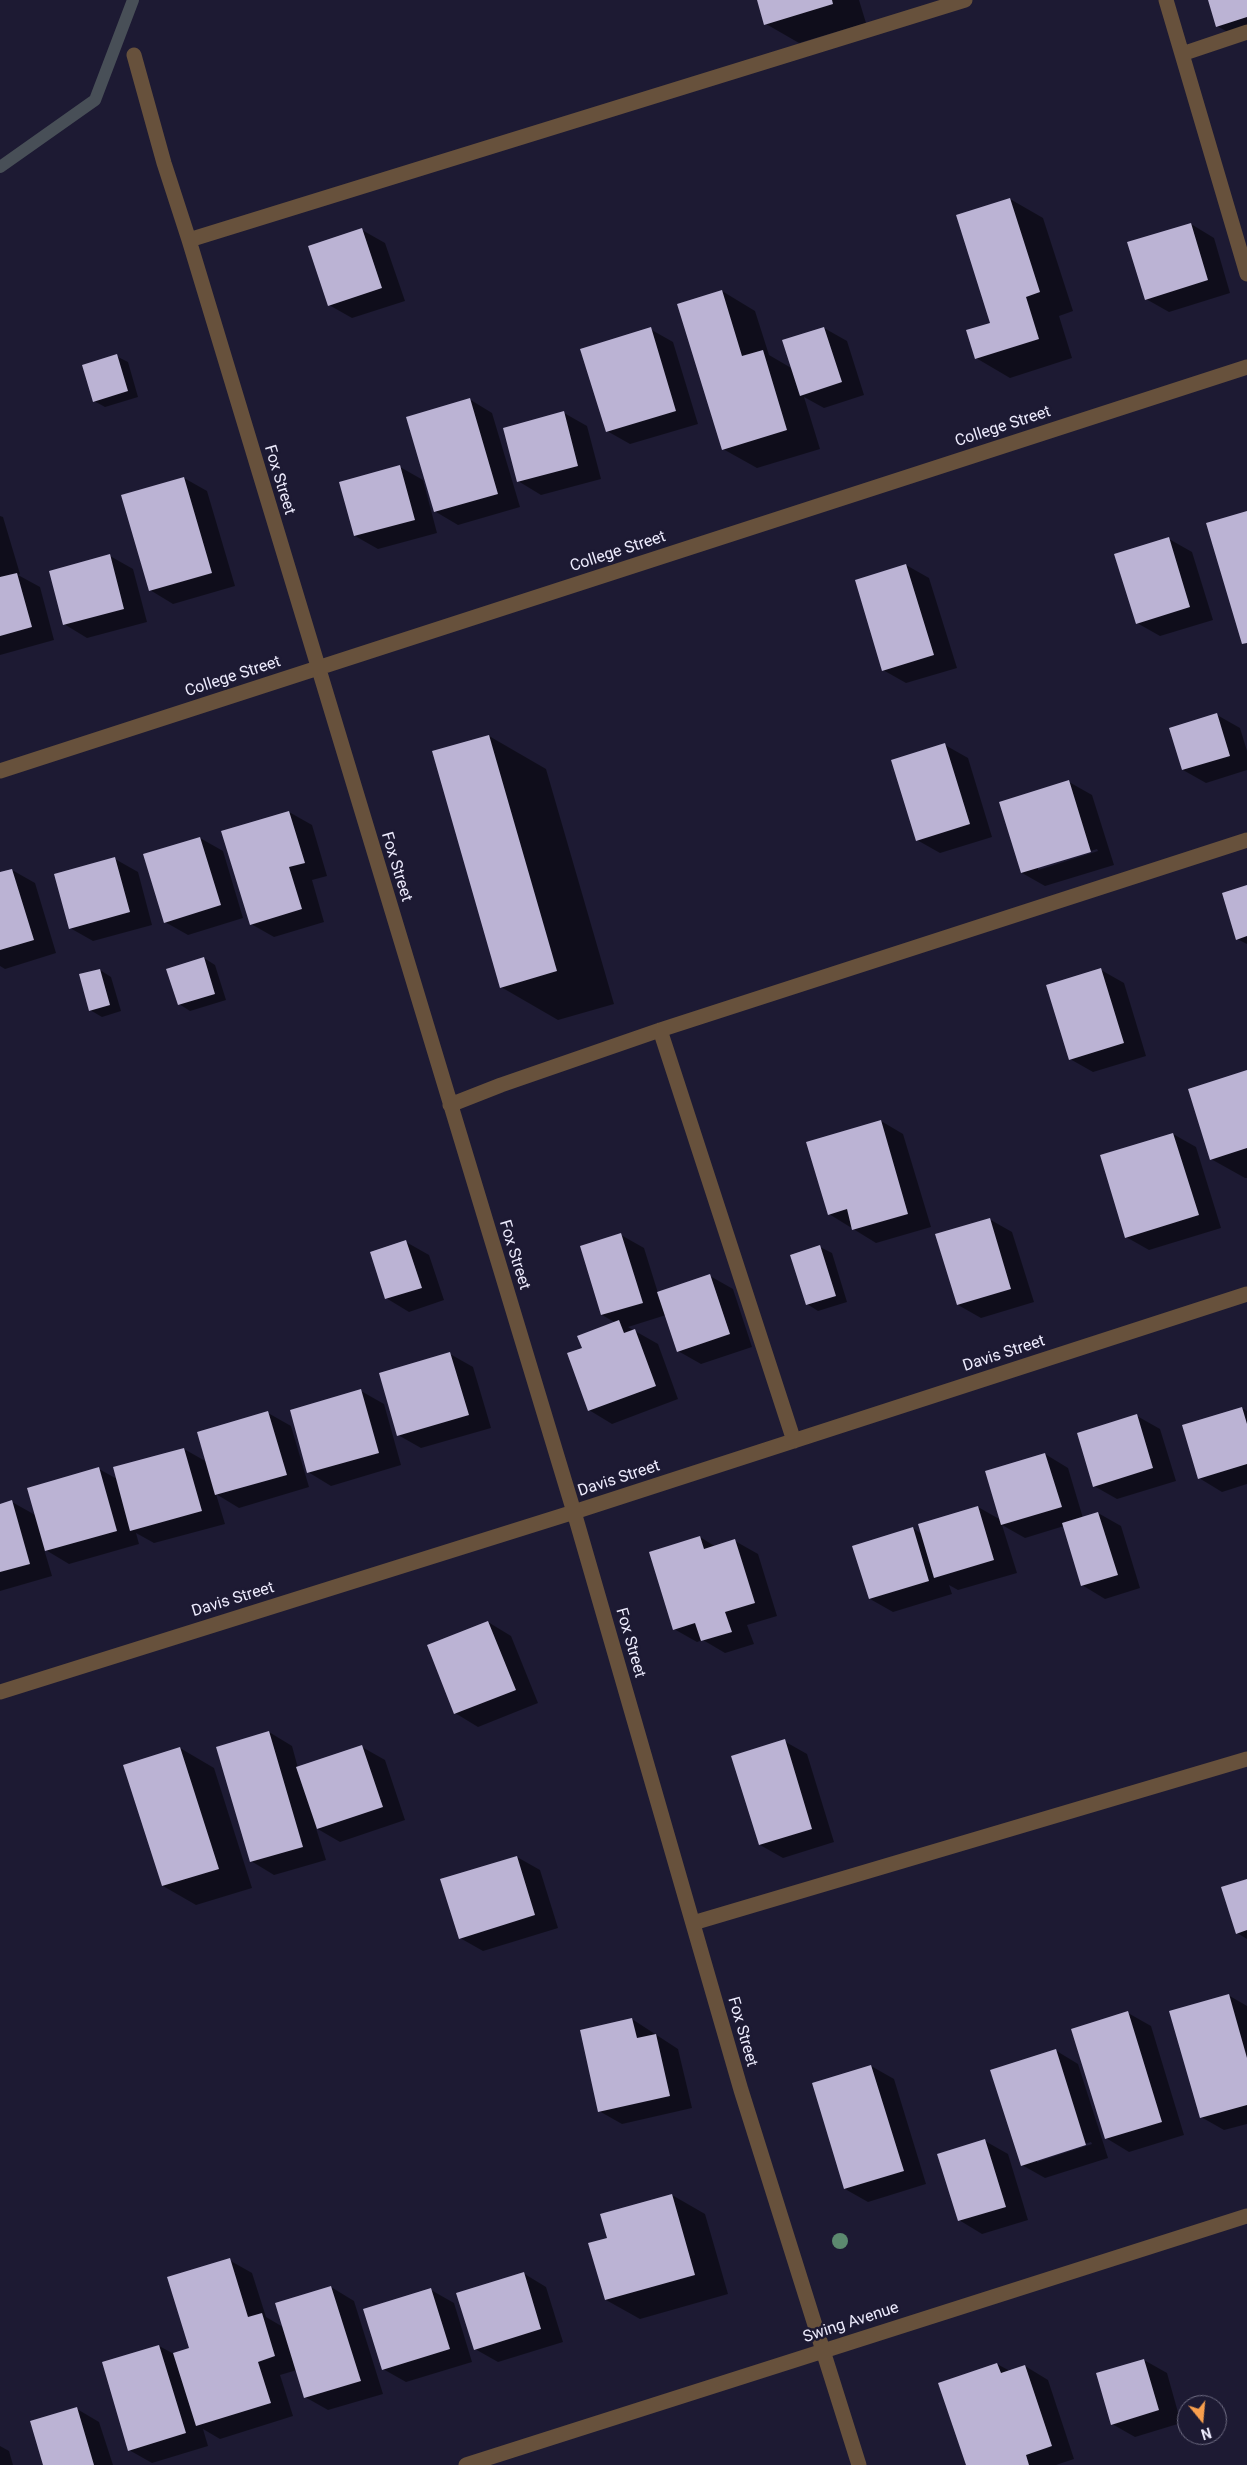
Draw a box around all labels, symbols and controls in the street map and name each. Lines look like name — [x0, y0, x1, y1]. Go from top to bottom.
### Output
street label: College Street — [953, 403, 1053, 451]
street label: Fox Street — [259, 443, 299, 517]
street label: College Street — [568, 528, 668, 576]
street label: College Street — [183, 653, 283, 701]
street label: Fox Street — [376, 830, 416, 904]
street label: Fox Street — [494, 1218, 534, 1292]
street label: Davis Street — [961, 1332, 1047, 1376]
street label: Davis Street — [576, 1457, 662, 1501]
street label: Davis Street — [189, 1578, 277, 1622]
street label: Fox Street — [611, 1606, 649, 1680]
street label: Fox Street — [723, 1995, 761, 2069]
street label: Swing Avenue — [801, 2298, 901, 2348]
north arrow — [1177, 2395, 1227, 2445]
text: N — [1199, 2424, 1213, 2442]

